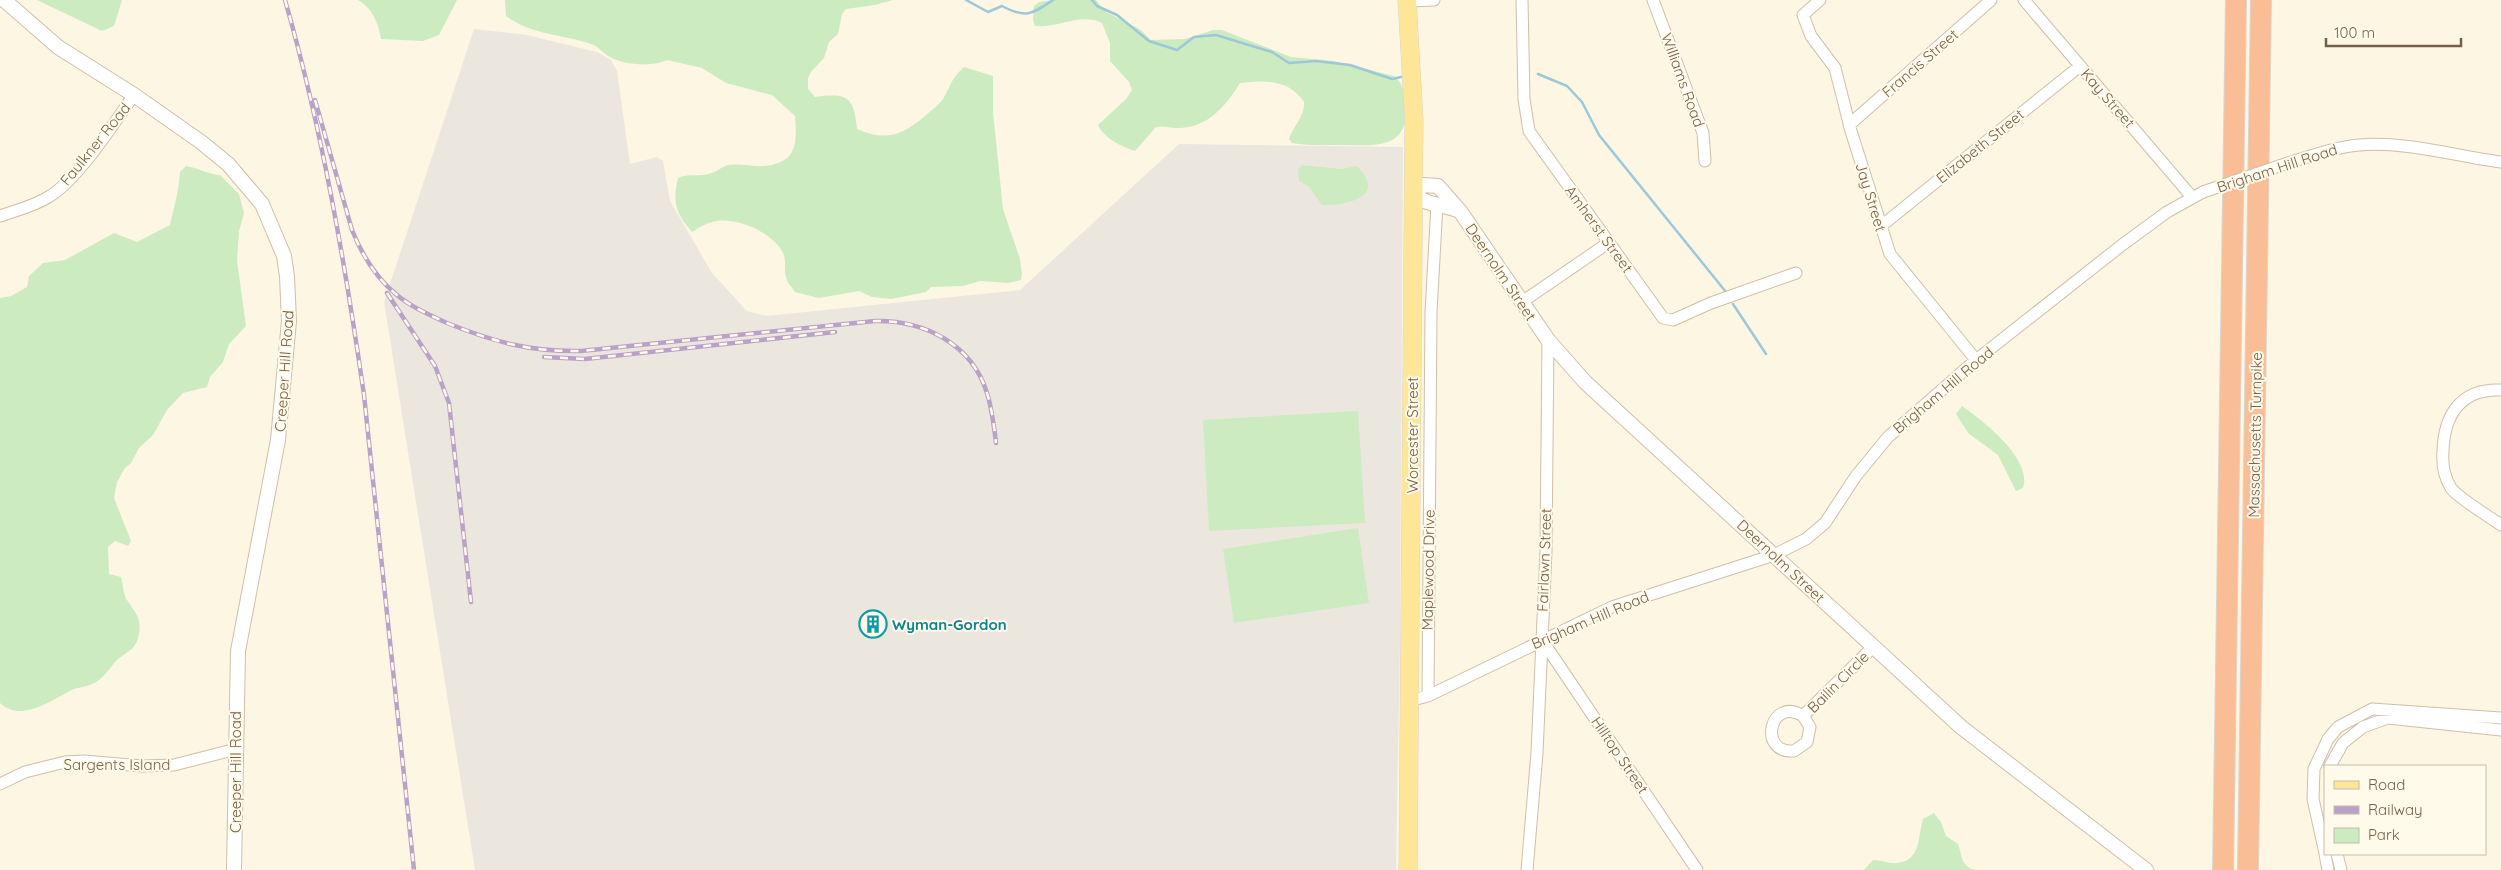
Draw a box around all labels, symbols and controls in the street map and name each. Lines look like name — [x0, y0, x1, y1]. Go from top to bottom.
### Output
scale bar — [2326, 15, 2461, 47]
text: 100 m — [2334, 23, 2375, 42]
street label: Francis Street — [1878, 25, 1962, 101]
street label: Williams Road — [1657, 30, 1709, 130]
street label: Kay Street — [2077, 64, 2139, 132]
street label: Faulkner Road — [56, 99, 134, 189]
street label: Elizabeth Street — [1932, 105, 2028, 187]
street label: Brigham Hill Road — [2214, 140, 2340, 196]
street label: Jay Street — [1851, 160, 1891, 234]
street label: Amherst Street — [1561, 182, 1637, 276]
street label: Deernolm Street — [1461, 220, 1541, 324]
street label: Creeper Hill Road — [270, 310, 298, 432]
street label: Brigham Hill Road — [1889, 342, 1997, 438]
street label: Massachusetts Turnpike — [2244, 352, 2266, 518]
street label: Worcester Street — [1403, 377, 1422, 493]
street label: Fairlawn Street — [1533, 508, 1555, 612]
street label: Maplewood Drive — [1417, 509, 1439, 631]
street label: Deernolm Street — [1733, 515, 1829, 607]
street label: Brigham Hill Road — [1528, 587, 1652, 653]
building icon: Wyman-Gordon — [858, 609, 888, 639]
place label: Wyman-Gordon — [892, 615, 1007, 634]
street label: Bailin Circle — [1803, 647, 1873, 717]
street label: Creeper Hill Road — [226, 711, 245, 833]
street label: Hilltop Street — [1587, 713, 1653, 797]
street label: Sargents Island — [64, 755, 170, 774]
legend — [2324, 765, 2486, 855]
text: Road — [2368, 775, 2405, 794]
text: Railway — [2368, 800, 2423, 819]
text: Park — [2368, 825, 2400, 844]

